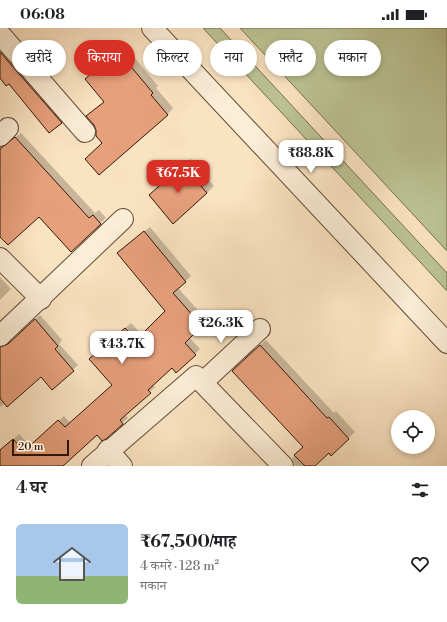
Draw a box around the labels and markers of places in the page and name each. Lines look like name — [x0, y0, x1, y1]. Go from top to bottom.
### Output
pin: ₹88.8K — [278, 140, 344, 174]
pin: ₹67.5K — [145, 160, 211, 194]
pin: ₹26.3K — [188, 310, 254, 344]
pin: ₹43.7K — [89, 331, 155, 365]

